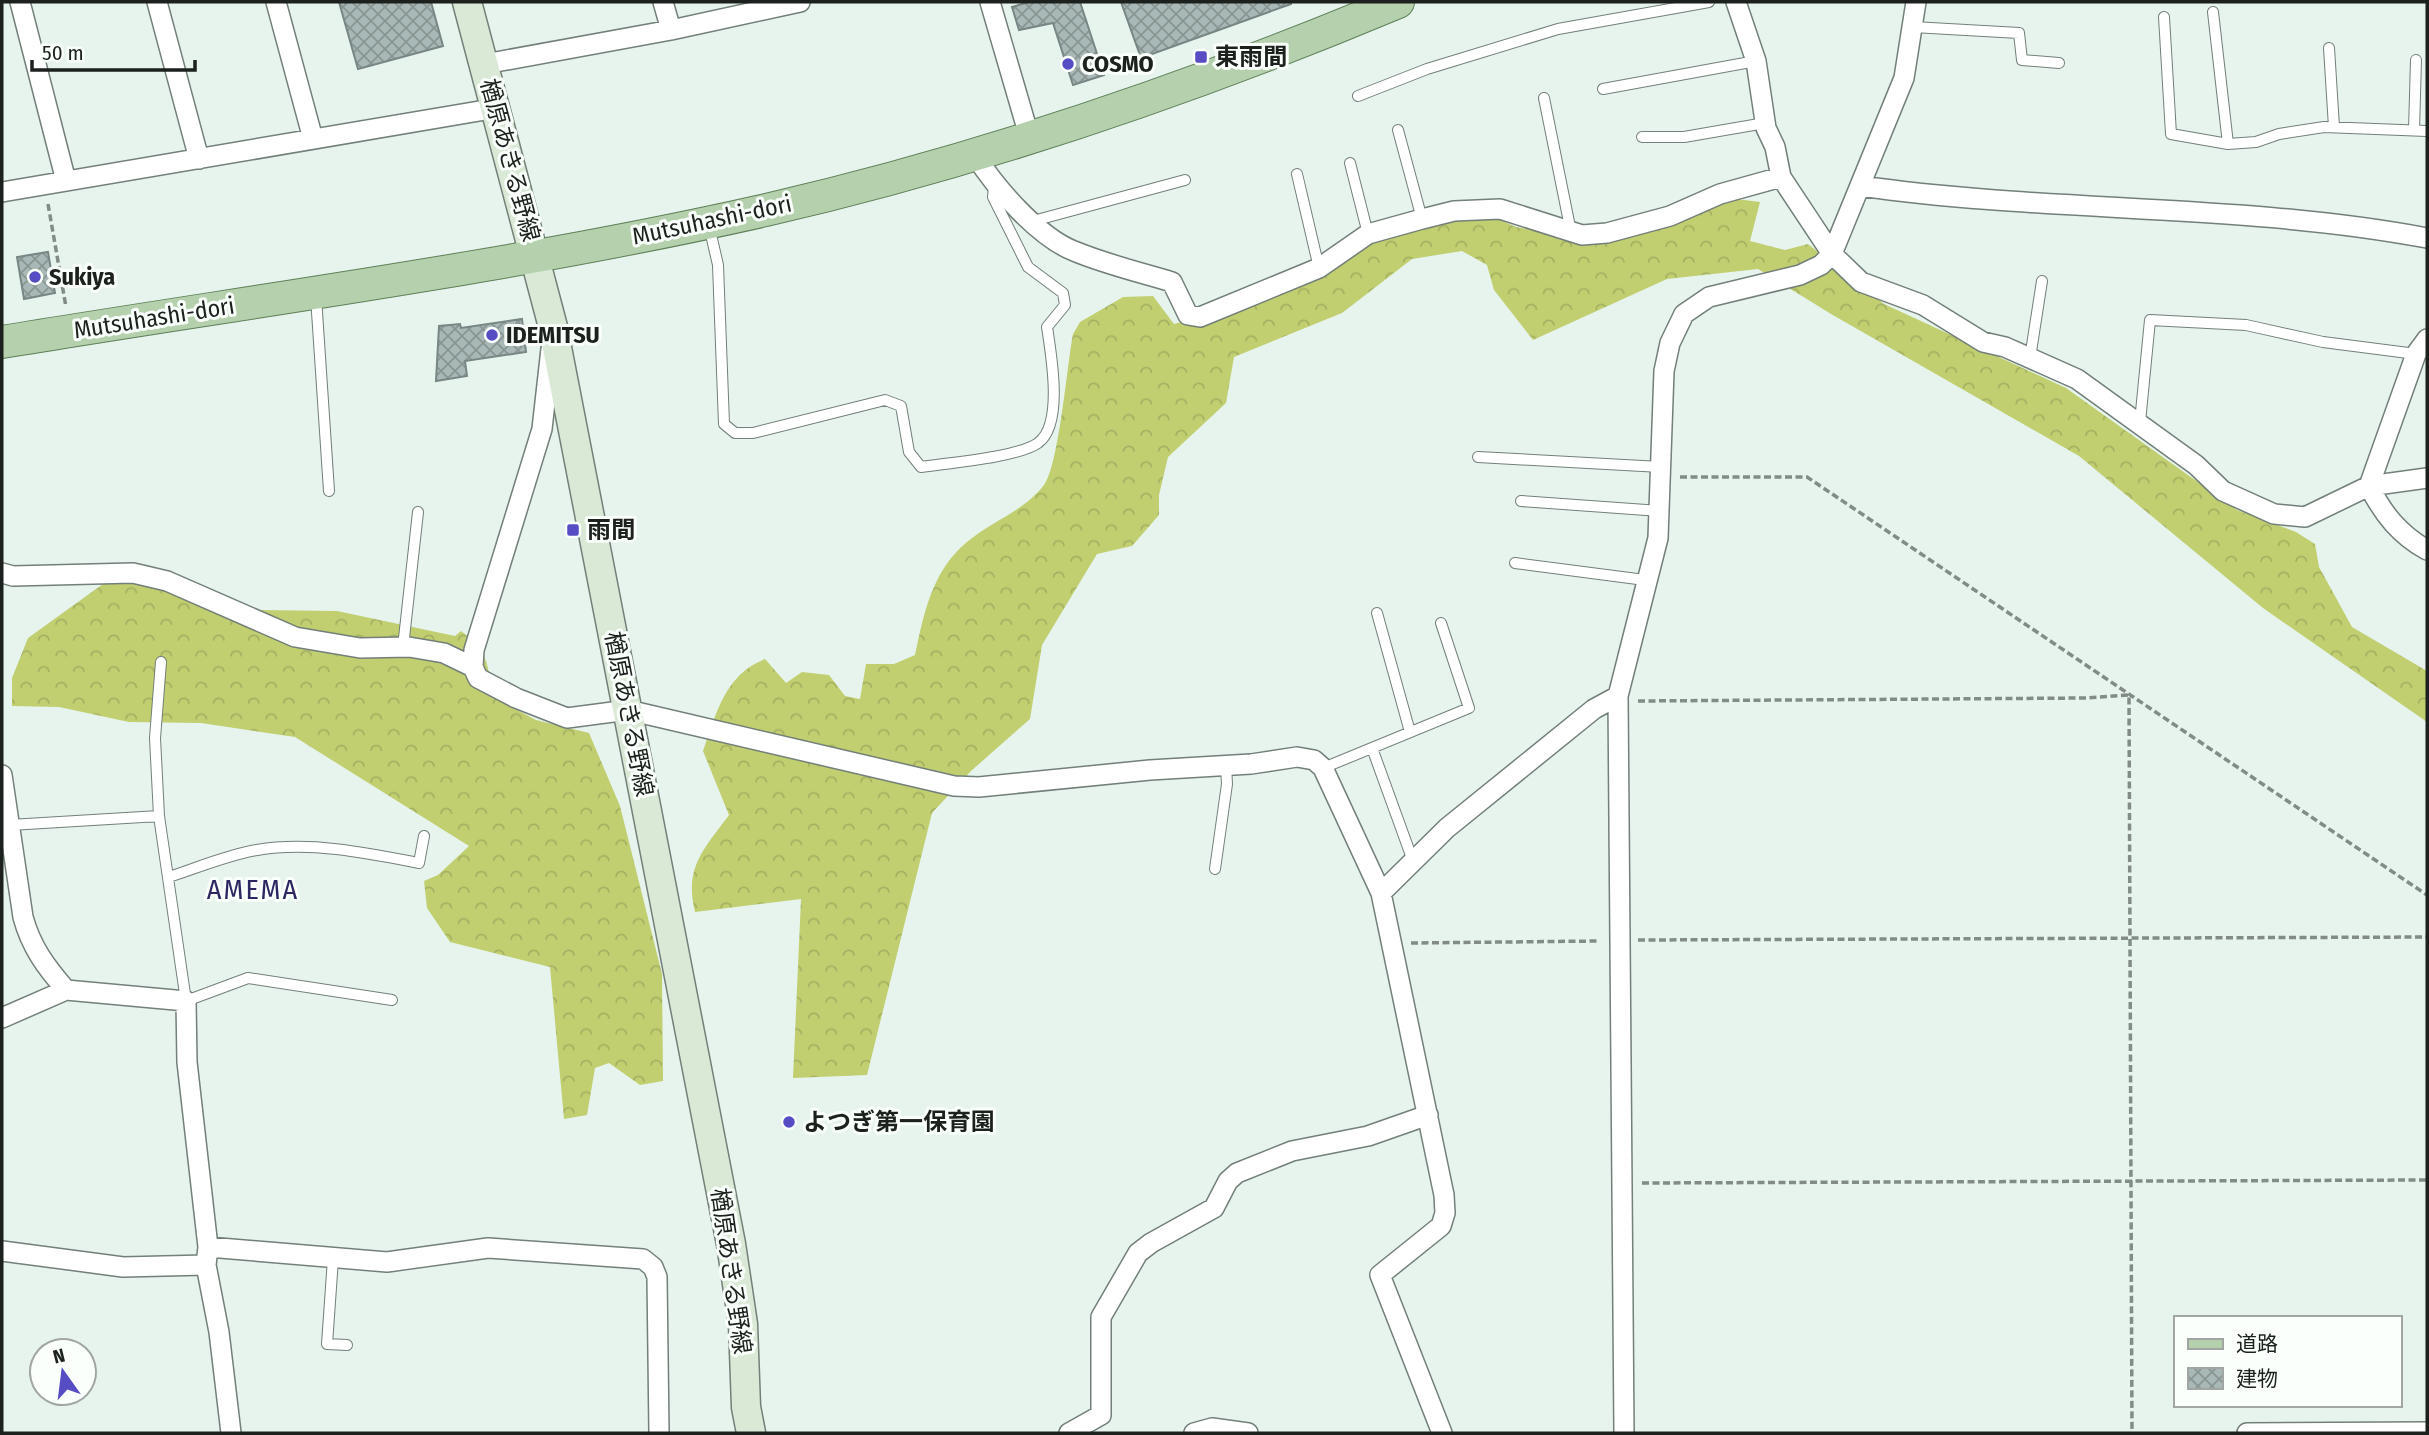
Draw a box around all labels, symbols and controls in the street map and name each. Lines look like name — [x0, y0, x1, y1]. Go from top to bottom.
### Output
scale bar — [32, 28, 194, 72]
text: 50 m — [42, 40, 84, 66]
place label: 東雨間 — [1215, 43, 1287, 71]
marker: 東雨間 — [1193, 49, 1209, 65]
place label: COSMO — [1082, 50, 1154, 78]
marker: COSMO — [1060, 56, 1076, 72]
street label: 楢原あきる野線 — [475, 75, 545, 245]
street label: Mutsuhashi-dori — [630, 189, 794, 251]
place label: Sukiya — [49, 263, 115, 291]
marker: Sukiya — [27, 269, 43, 285]
street label: Mutsuhashi-dori — [72, 291, 236, 345]
place label: IDEMITSU — [506, 321, 600, 349]
marker: IDEMITSU — [484, 327, 500, 343]
place label: 雨間 — [587, 516, 635, 544]
marker: 雨間 — [565, 522, 581, 538]
street label: 楢原あきる野線 — [599, 629, 659, 799]
district label: AMEMA — [207, 873, 299, 906]
place label: よつぎ第一保育園 — [803, 1108, 995, 1136]
marker: よつぎ第一保育園 — [781, 1114, 797, 1130]
street label: 楢原あきる野線 — [705, 1186, 757, 1356]
legend — [2174, 1316, 2401, 1407]
text: 道路 — [2236, 1331, 2278, 1357]
north arrow — [28, 1337, 98, 1407]
text: N — [51, 1343, 67, 1369]
text: 建物 — [2236, 1366, 2278, 1392]

